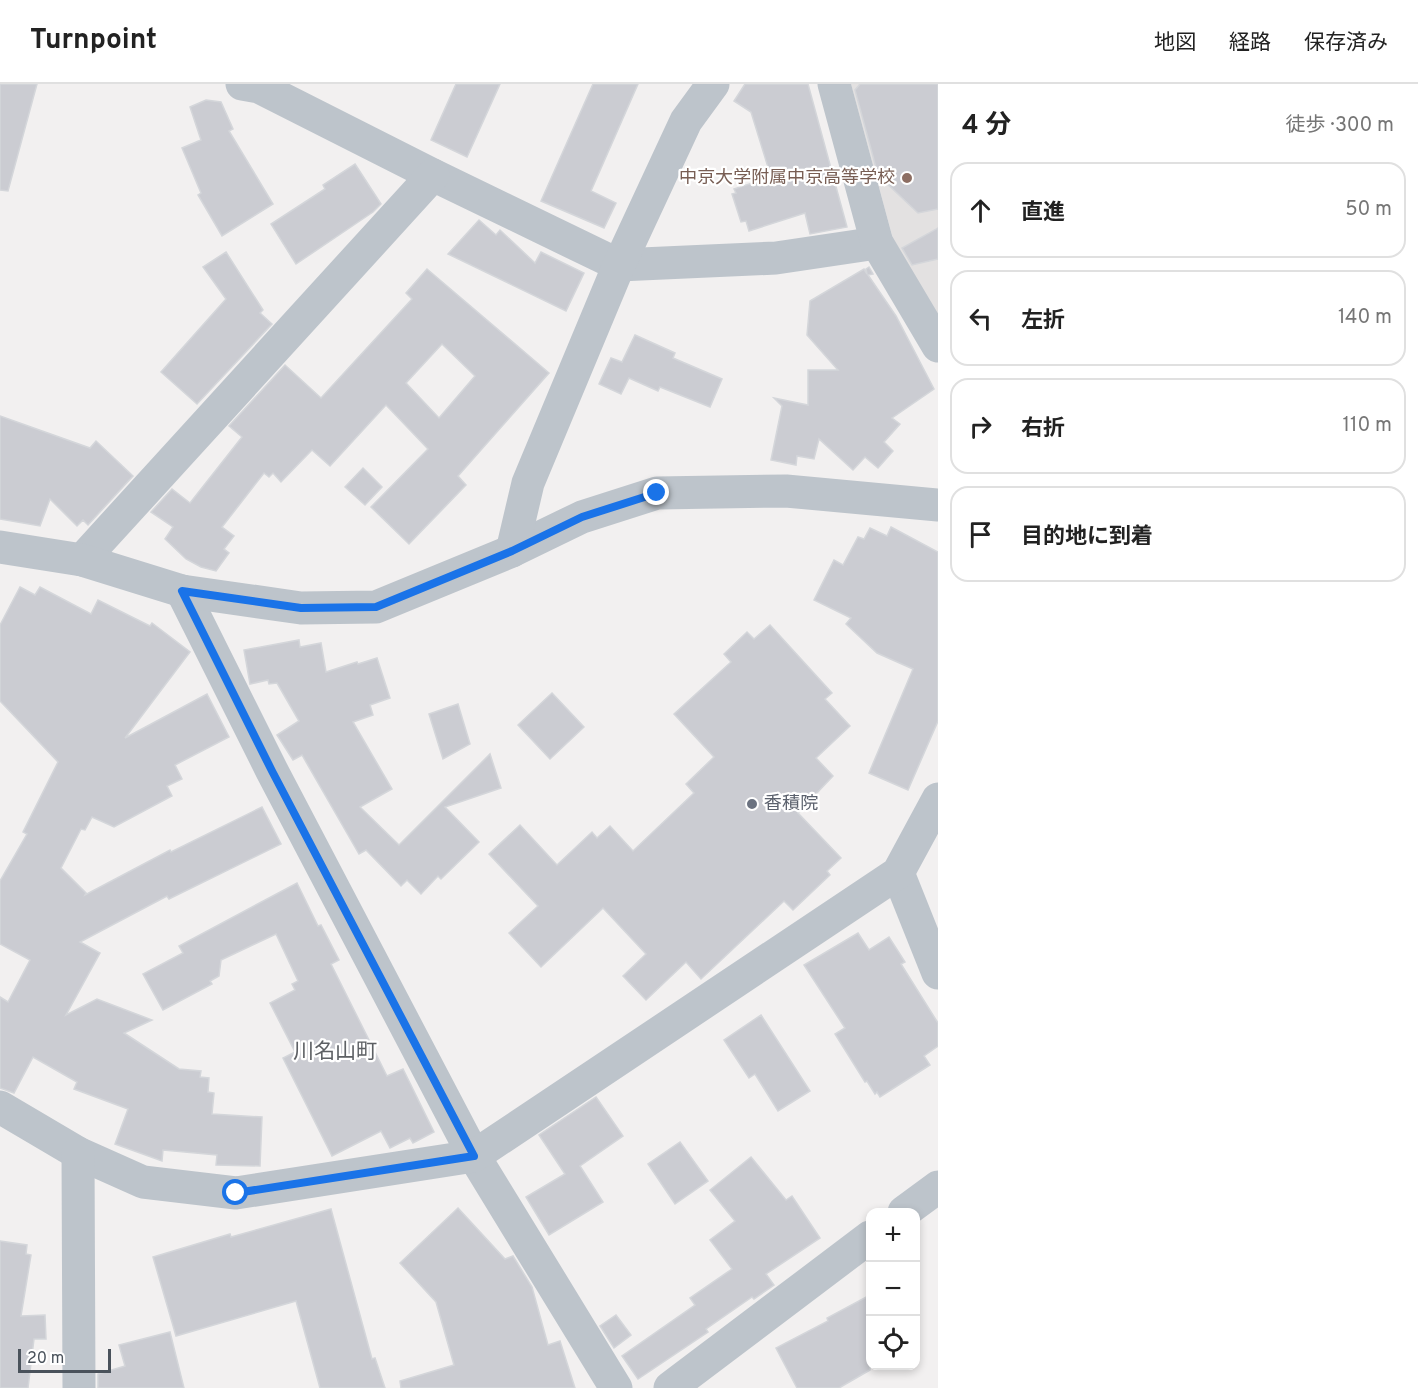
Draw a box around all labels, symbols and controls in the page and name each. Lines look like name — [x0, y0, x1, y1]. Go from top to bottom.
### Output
text: Turnpoint — [30, 23, 157, 59]
text: 地図 — [1154, 30, 1196, 57]
text: 経路 — [1229, 30, 1271, 57]
text: 保存済み — [1304, 30, 1388, 57]
text: 4 分 — [962, 110, 1011, 143]
text: 徒歩 · 300 m — [1286, 113, 1394, 139]
place label: 中京大学附属中京高等学校 — [679, 167, 895, 190]
marker: 中京大学附属中京高等学校 — [900, 171, 914, 185]
icon: ahead — [964, 194, 997, 227]
text: 50 m — [1345, 197, 1392, 223]
text: 直進 — [1021, 200, 1065, 227]
icon: left — [964, 302, 997, 335]
text: 140 m — [1338, 305, 1392, 331]
text: 左折 — [1021, 308, 1065, 335]
icon: right — [964, 410, 997, 443]
text: 110 m — [1343, 413, 1392, 439]
text: 右折 — [1021, 416, 1065, 443]
route end — [643, 479, 669, 505]
icon: arrive — [964, 518, 997, 551]
text: 目的地に到着 — [1021, 524, 1153, 551]
place label: 香積院 — [764, 793, 818, 816]
marker: 香積院 — [745, 797, 759, 811]
district label: 川名山町 — [293, 1039, 377, 1066]
route start — [222, 1179, 248, 1205]
map controls — [866, 1208, 920, 1370]
button: + — [866, 1208, 920, 1262]
button: − — [866, 1262, 920, 1316]
button: locate — [866, 1316, 920, 1370]
scale bar — [18, 1346, 111, 1374]
text: 20 m — [27, 1349, 64, 1369]

